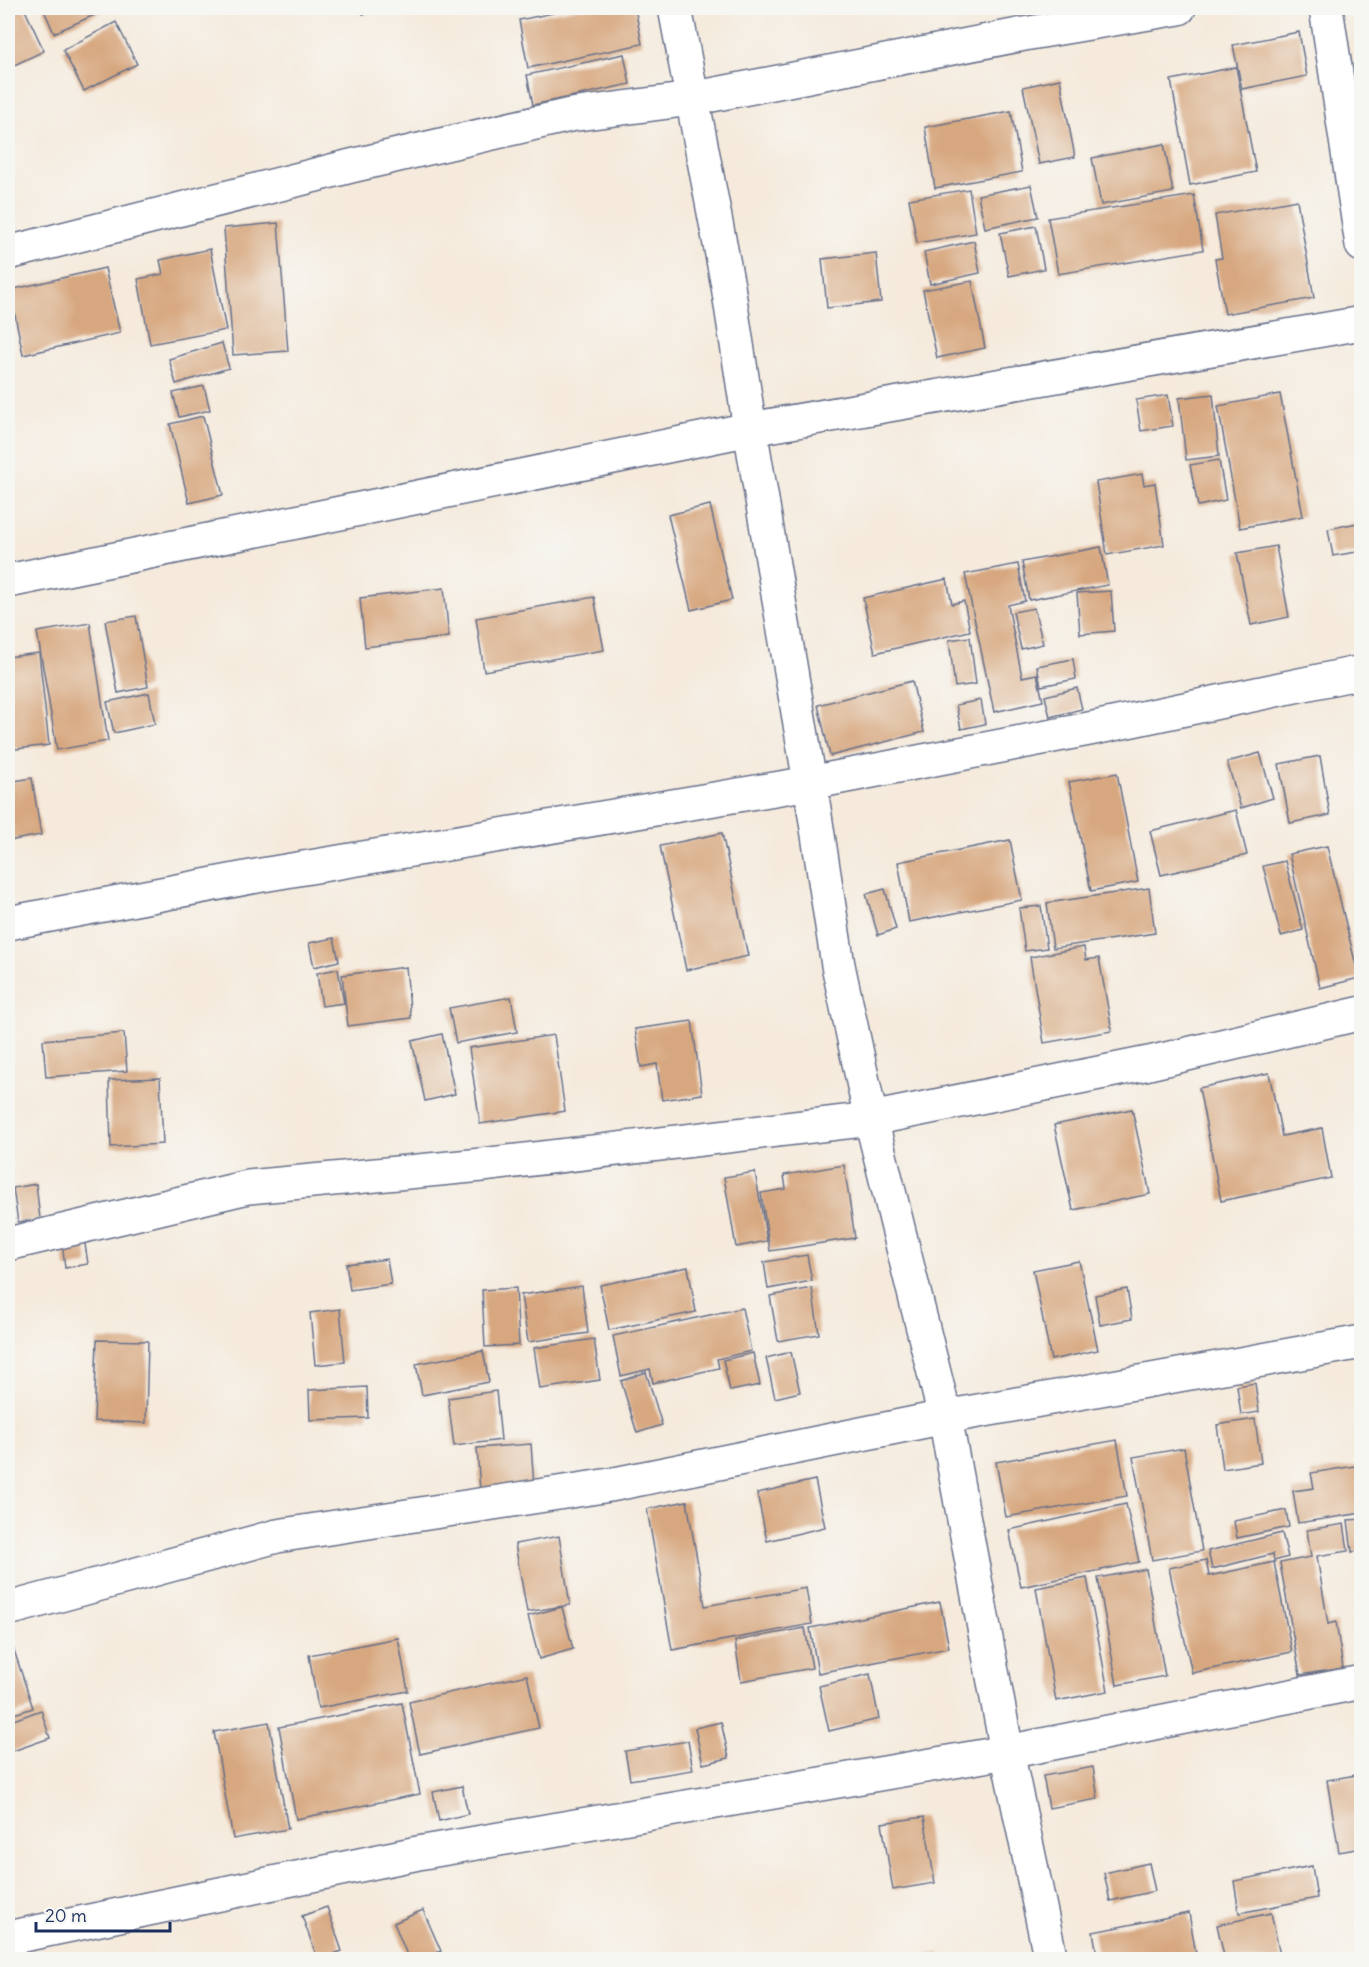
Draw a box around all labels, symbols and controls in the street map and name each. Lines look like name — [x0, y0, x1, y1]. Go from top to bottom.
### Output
scale bar — [36, 1895, 170, 1933]
text: 20 m — [45, 1904, 87, 1927]

